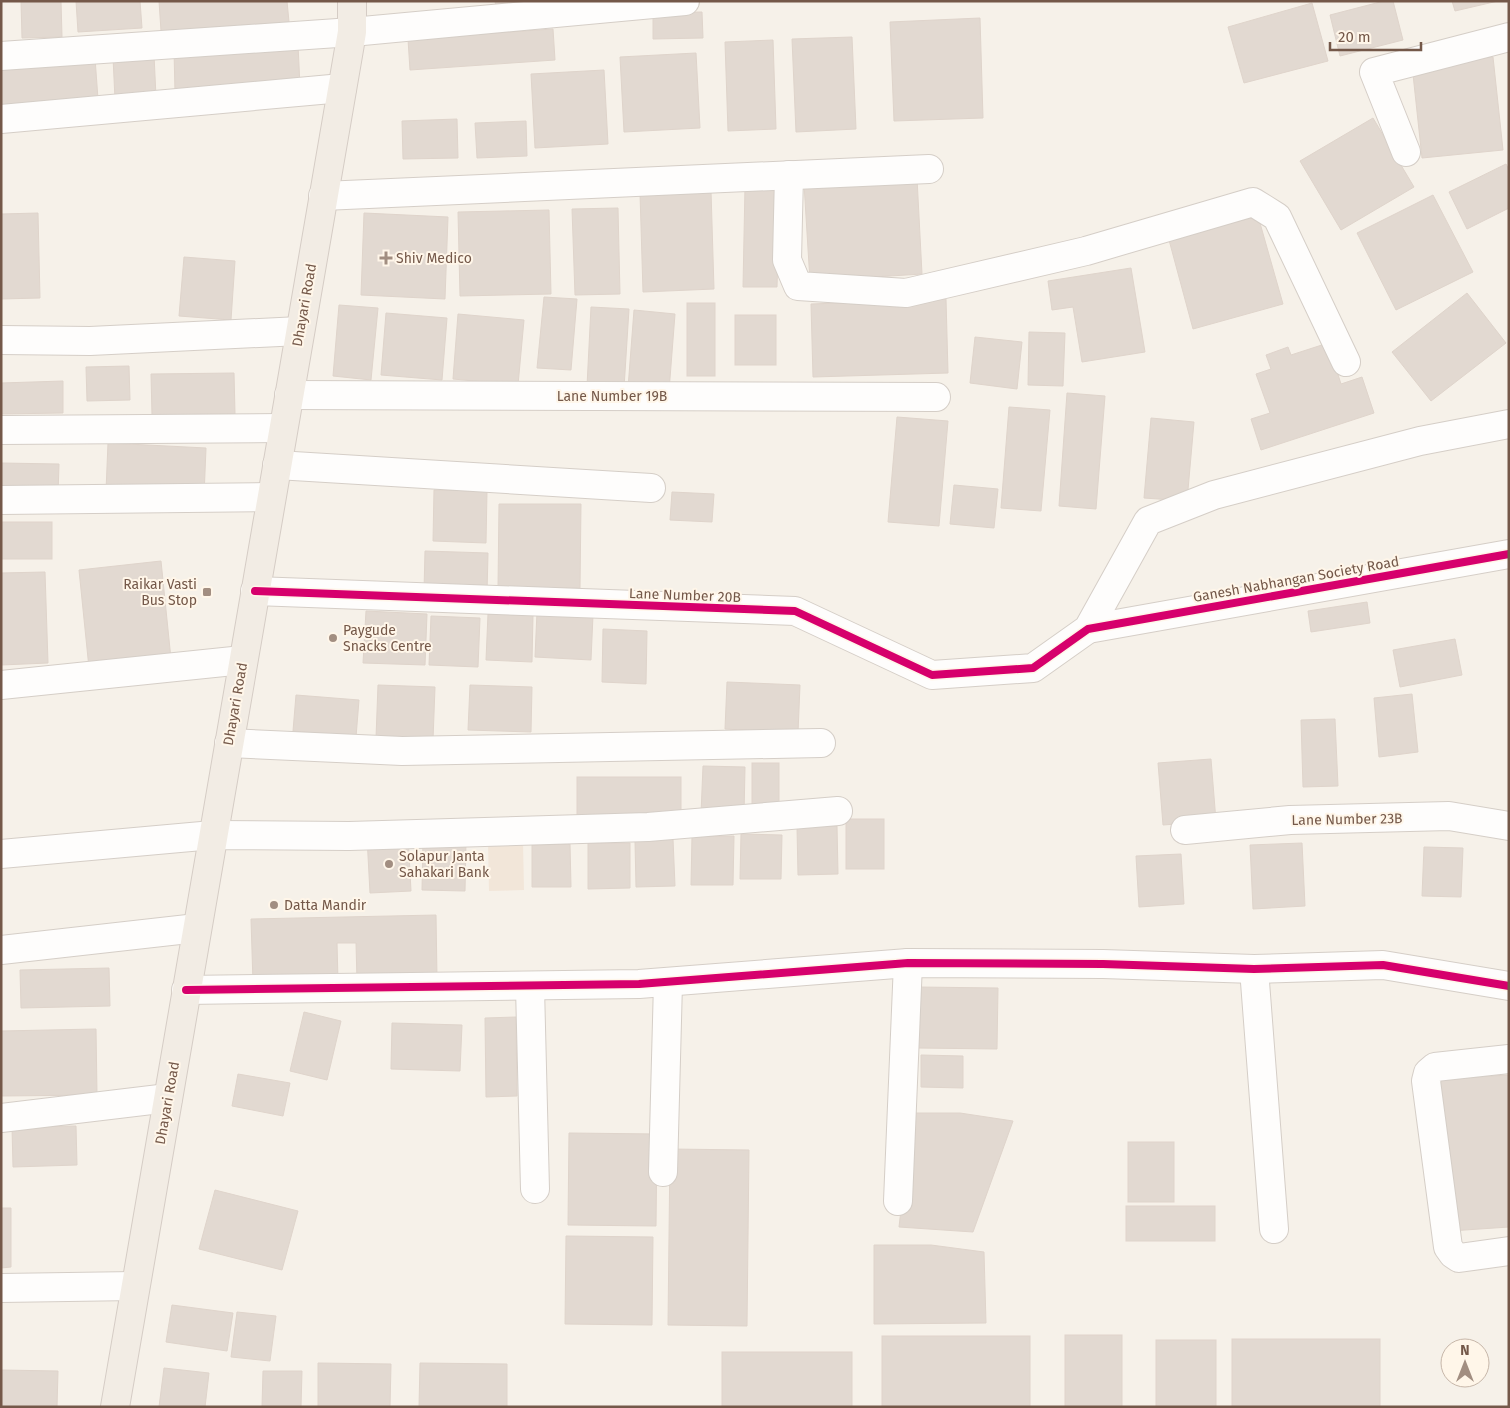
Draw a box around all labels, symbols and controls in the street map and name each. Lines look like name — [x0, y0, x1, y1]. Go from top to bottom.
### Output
scale bar — [1330, 20, 1421, 52]
text: 20 m — [1338, 28, 1371, 46]
place label: Shiv Medico — [396, 250, 472, 267]
marker: Shiv Medico — [380, 252, 392, 264]
street label: Dhayari Road — [289, 262, 320, 348]
street label: Lane Number 19B — [557, 388, 667, 405]
street label: Ganesh Nabhangan Society Road — [1192, 553, 1400, 606]
place label: Raikar Vasti Bus Stop — [123, 576, 197, 609]
street label: Lane Number 20B — [629, 585, 741, 606]
marker: Raikar Vasti Bus Stop — [201, 586, 213, 598]
place label: Paygude Snacks Centre — [343, 622, 432, 655]
marker: Paygude Snacks Centre — [327, 632, 339, 644]
street label: Dhayari Road — [220, 661, 251, 747]
street label: Lane Number 23B — [1291, 810, 1403, 829]
place label: Solapur Janta Sahakari Bank — [399, 848, 490, 881]
marker: Solapur Janta Sahakari Bank — [383, 858, 395, 870]
place label: Datta Mandir — [284, 897, 367, 914]
marker: Datta Mandir — [268, 899, 280, 911]
street label: Dhayari Road — [152, 1060, 183, 1146]
north arrow — [1440, 1338, 1490, 1388]
text: N — [1460, 1342, 1470, 1359]

